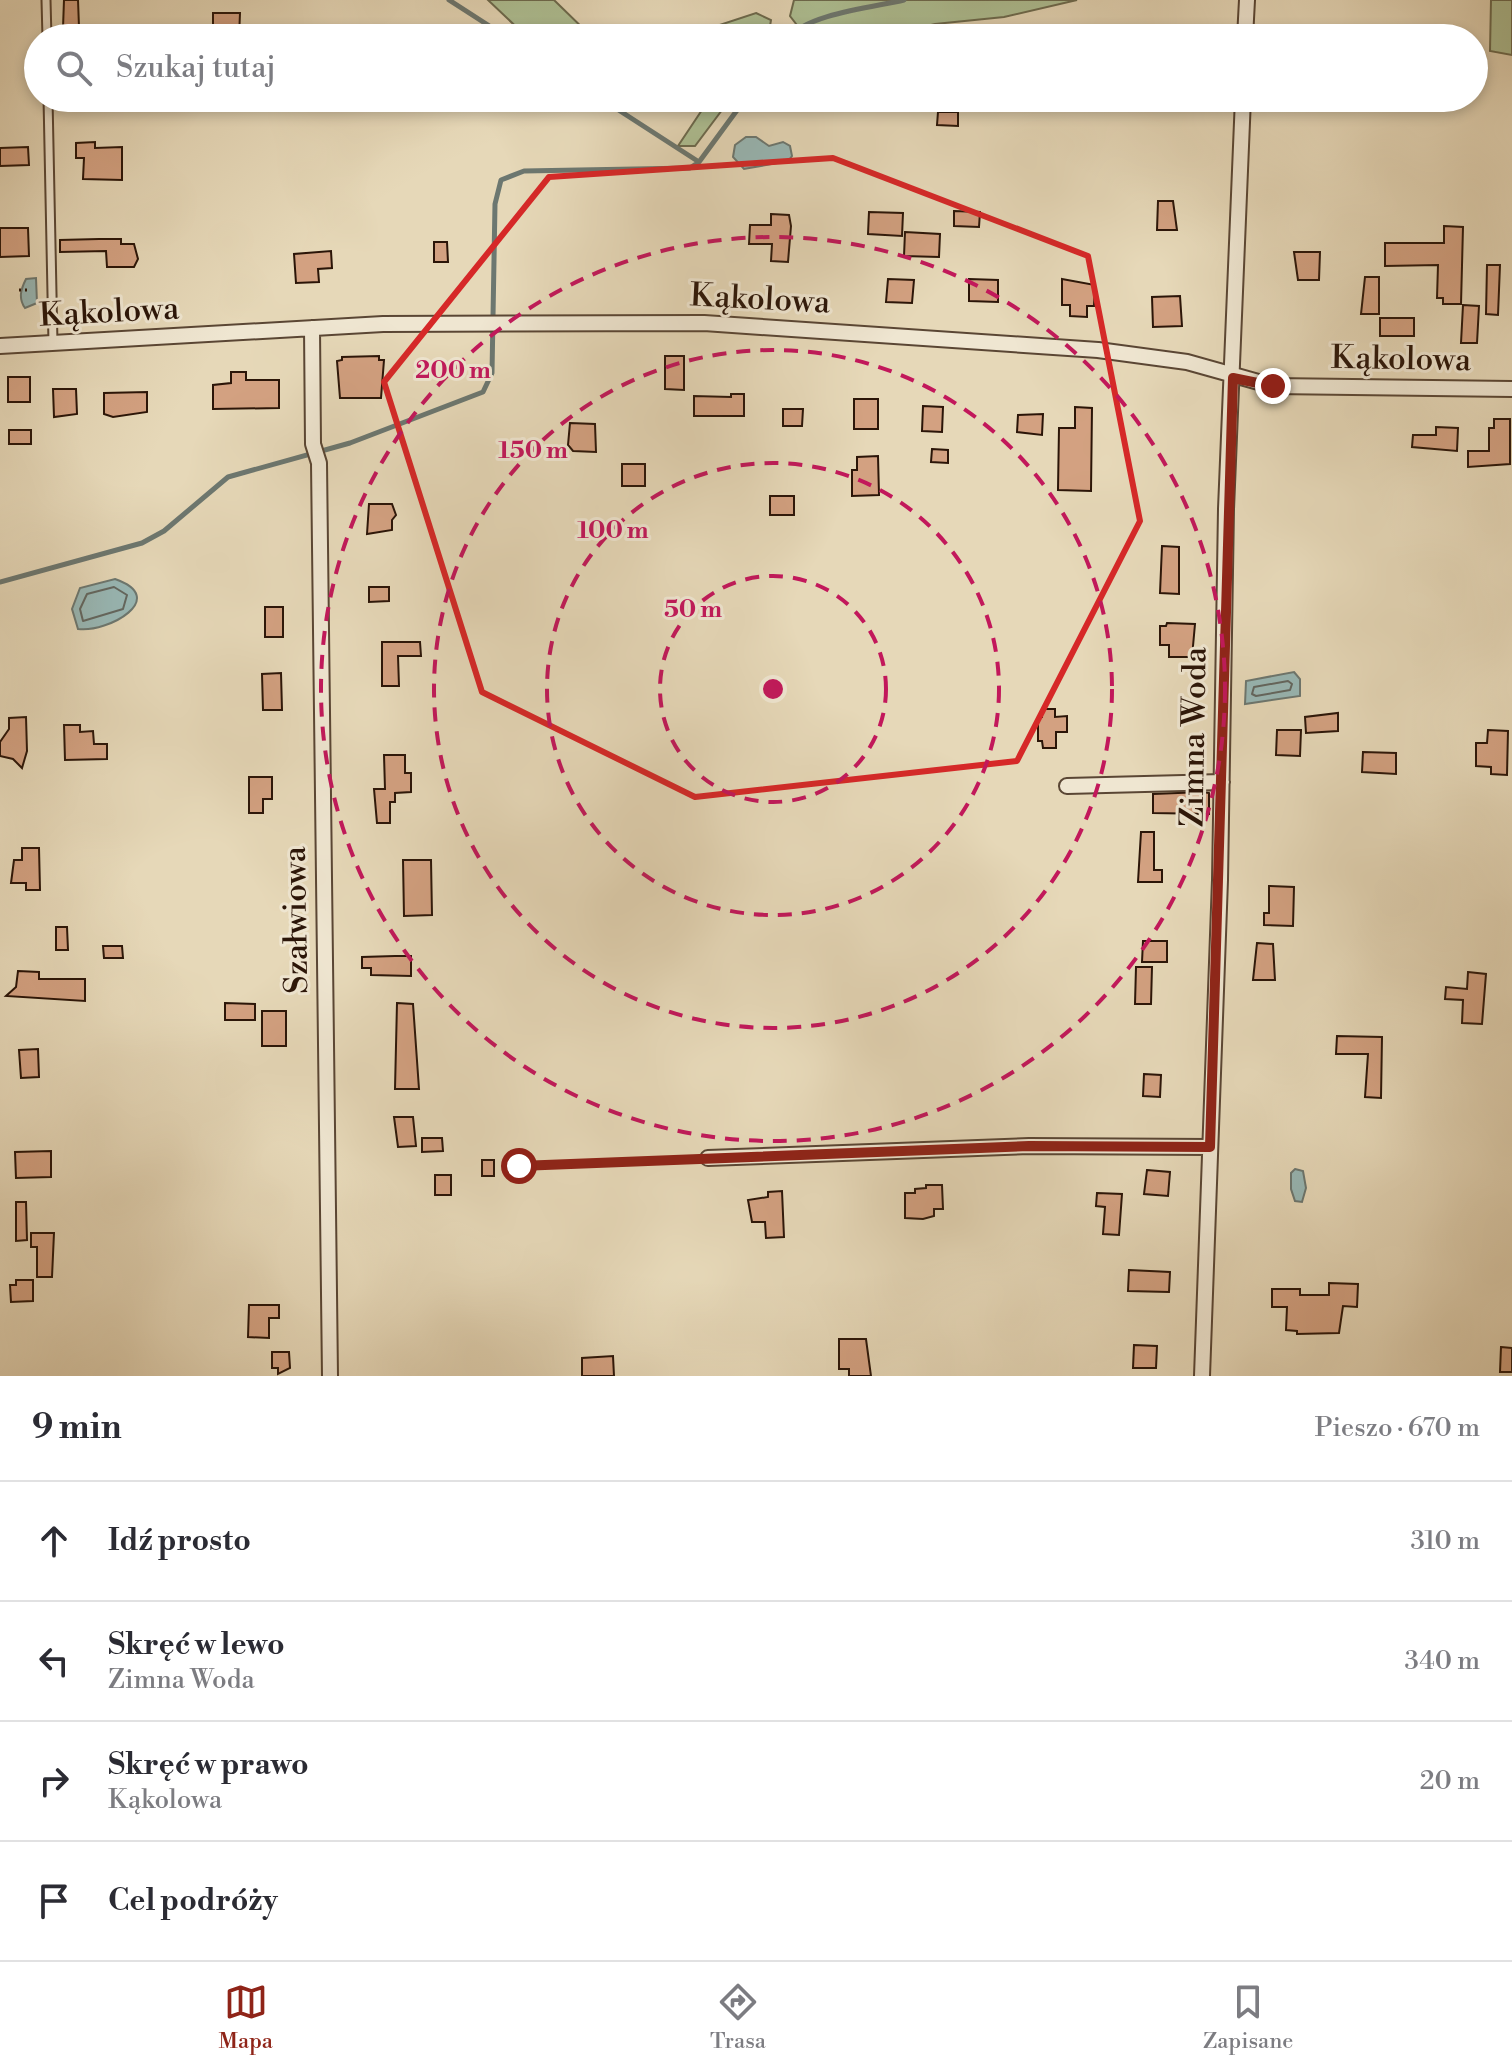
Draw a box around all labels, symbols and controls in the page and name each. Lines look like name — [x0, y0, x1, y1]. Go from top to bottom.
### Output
search box — [24, 24, 1488, 112]
icon: search — [52, 46, 96, 90]
text: Szukaj tutaj — [116, 49, 276, 87]
street label: Kąkolowa — [689, 275, 832, 323]
street label: Kąkolowa — [38, 288, 181, 336]
street label: Kąkolowa — [1330, 338, 1472, 380]
text: 200 m — [415, 356, 491, 386]
route end — [1255, 368, 1291, 404]
text: 150 m — [498, 436, 568, 466]
text: 100 m — [577, 516, 649, 546]
text: 50 m — [664, 595, 722, 625]
street label: Zimna Woda — [1172, 646, 1216, 828]
centre of rings — [759, 675, 787, 703]
street label: Szałwiowa — [275, 845, 317, 994]
route start — [501, 1148, 537, 1184]
text: 9 min — [32, 1407, 122, 1449]
text: Pieszo · 670 m — [1315, 1412, 1480, 1444]
icon: ahead — [32, 1519, 76, 1563]
text: Idź prosto — [108, 1522, 251, 1560]
text: 310 m — [1411, 1525, 1480, 1557]
text: Skręć w lewo — [108, 1626, 285, 1664]
icon: left — [32, 1639, 76, 1683]
text: 340 m — [1404, 1645, 1480, 1677]
text: Zimna Woda — [108, 1664, 255, 1696]
text: Skręć w prawo — [108, 1746, 309, 1784]
icon: right — [32, 1759, 76, 1803]
text: 20 m — [1420, 1765, 1480, 1797]
text: Kąkolowa — [108, 1784, 222, 1816]
icon: arrive — [32, 1879, 76, 1923]
text: Cel podróży — [108, 1882, 278, 1920]
tab: Mapa — [219, 1980, 273, 2055]
tab: Trasa — [710, 1980, 766, 2055]
tab: Zapisane — [1203, 1980, 1293, 2055]

